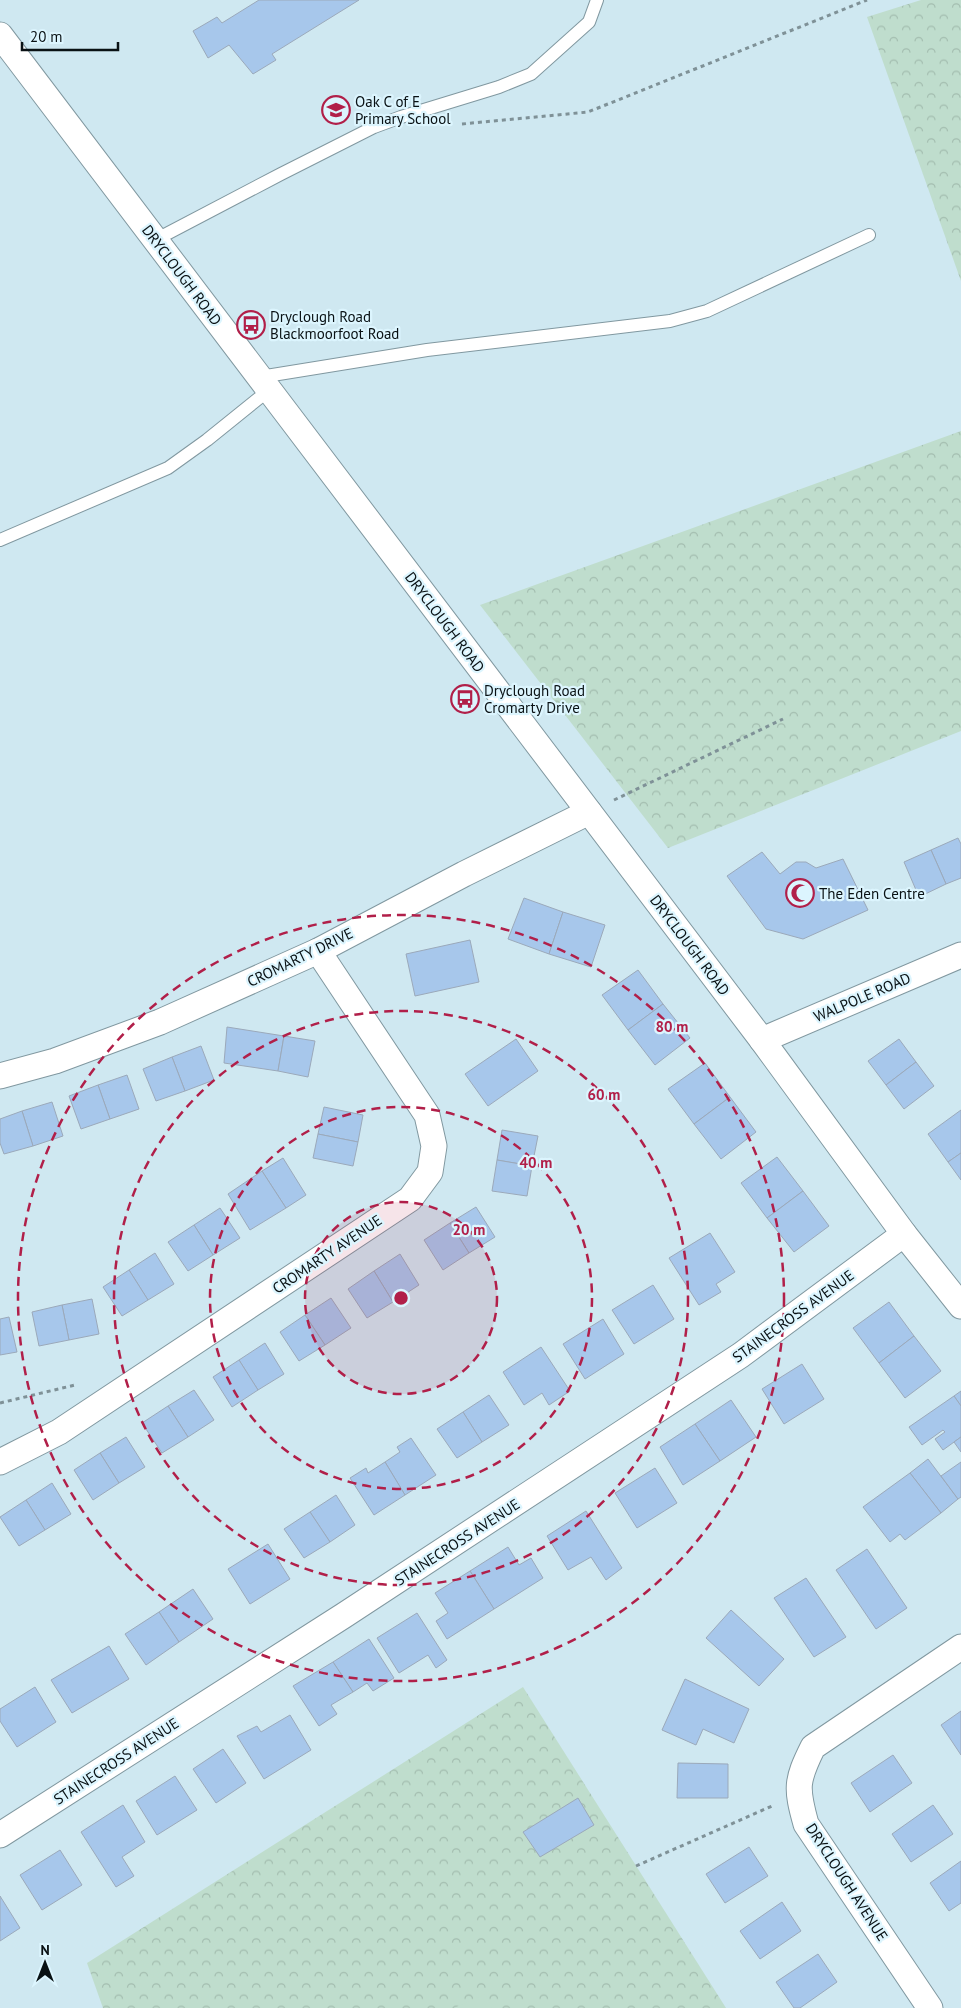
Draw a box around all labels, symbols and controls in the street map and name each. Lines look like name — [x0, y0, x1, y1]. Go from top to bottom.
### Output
scale bar — [22, 20, 119, 52]
text: 20 m — [30, 27, 63, 46]
place label: Oak C of E Primary School — [355, 92, 451, 128]
school or university icon: Oak C of E Primary School — [321, 95, 351, 125]
street label: DRYCLOUGH ROAD — [138, 221, 226, 329]
place label: Dryclough Road Blackmoorfoot Road — [270, 307, 399, 343]
bus stop icon: Dryclough Road Blackmoorfoot Road — [236, 310, 266, 340]
street label: DRYCLOUGH ROAD — [401, 568, 489, 676]
place label: Dryclough Road Cromarty Drive — [484, 681, 585, 717]
bus stop icon: Dryclough Road Cromarty Drive — [450, 684, 480, 714]
mosque icon: The Eden Centre — [785, 878, 815, 908]
place label: The Eden Centre — [819, 884, 925, 903]
street label: DRYCLOUGH ROAD — [646, 891, 734, 999]
street label: CROMARTY DRIVE — [244, 923, 356, 991]
street label: WALPOLE ROAD — [811, 968, 913, 1026]
text: 80 m — [656, 1017, 688, 1036]
text: 60 m — [588, 1085, 620, 1104]
text: 40 m — [520, 1153, 552, 1172]
street label: CROMARTY AVENUE — [269, 1210, 385, 1298]
text: 20 m — [453, 1220, 485, 1239]
street label: STAINECROSS AVENUE — [728, 1265, 858, 1367]
centre of rings — [392, 1289, 410, 1307]
street label: STAINECROSS AVENUE — [391, 1494, 523, 1590]
street label: STAINECROSS AVENUE — [50, 1713, 182, 1809]
street label: DRYCLOUGH AVENUE — [802, 1820, 892, 1944]
north arrow — [20, 1938, 70, 1988]
text: N — [40, 1941, 50, 1959]

